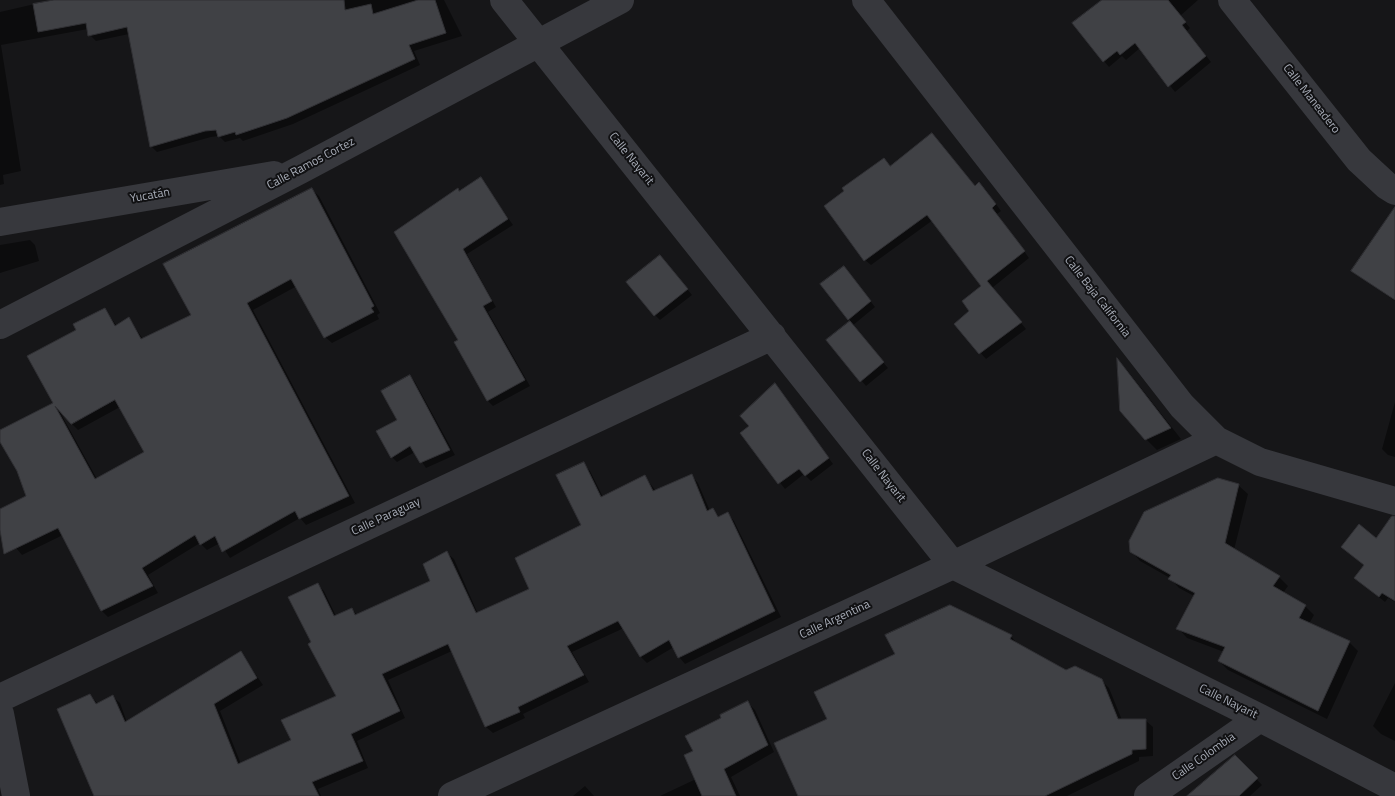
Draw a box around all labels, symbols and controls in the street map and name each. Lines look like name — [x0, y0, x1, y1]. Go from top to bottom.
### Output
street label: Calle Maneadero — [1279, 61, 1343, 137]
street label: Calle Nayarit — [605, 130, 657, 188]
street label: Calle Ramos Cortez — [265, 135, 357, 193]
street label: Yucatán — [129, 185, 171, 207]
street label: Calle Baja California — [1061, 254, 1133, 340]
street label: Calle Nayarit — [858, 447, 908, 505]
street label: Calle Paraguay — [349, 495, 423, 539]
street label: Calle Argentina — [798, 597, 872, 643]
street label: Calle Nayarit — [1196, 682, 1260, 722]
street label: Calle Colombia — [1170, 730, 1238, 784]

